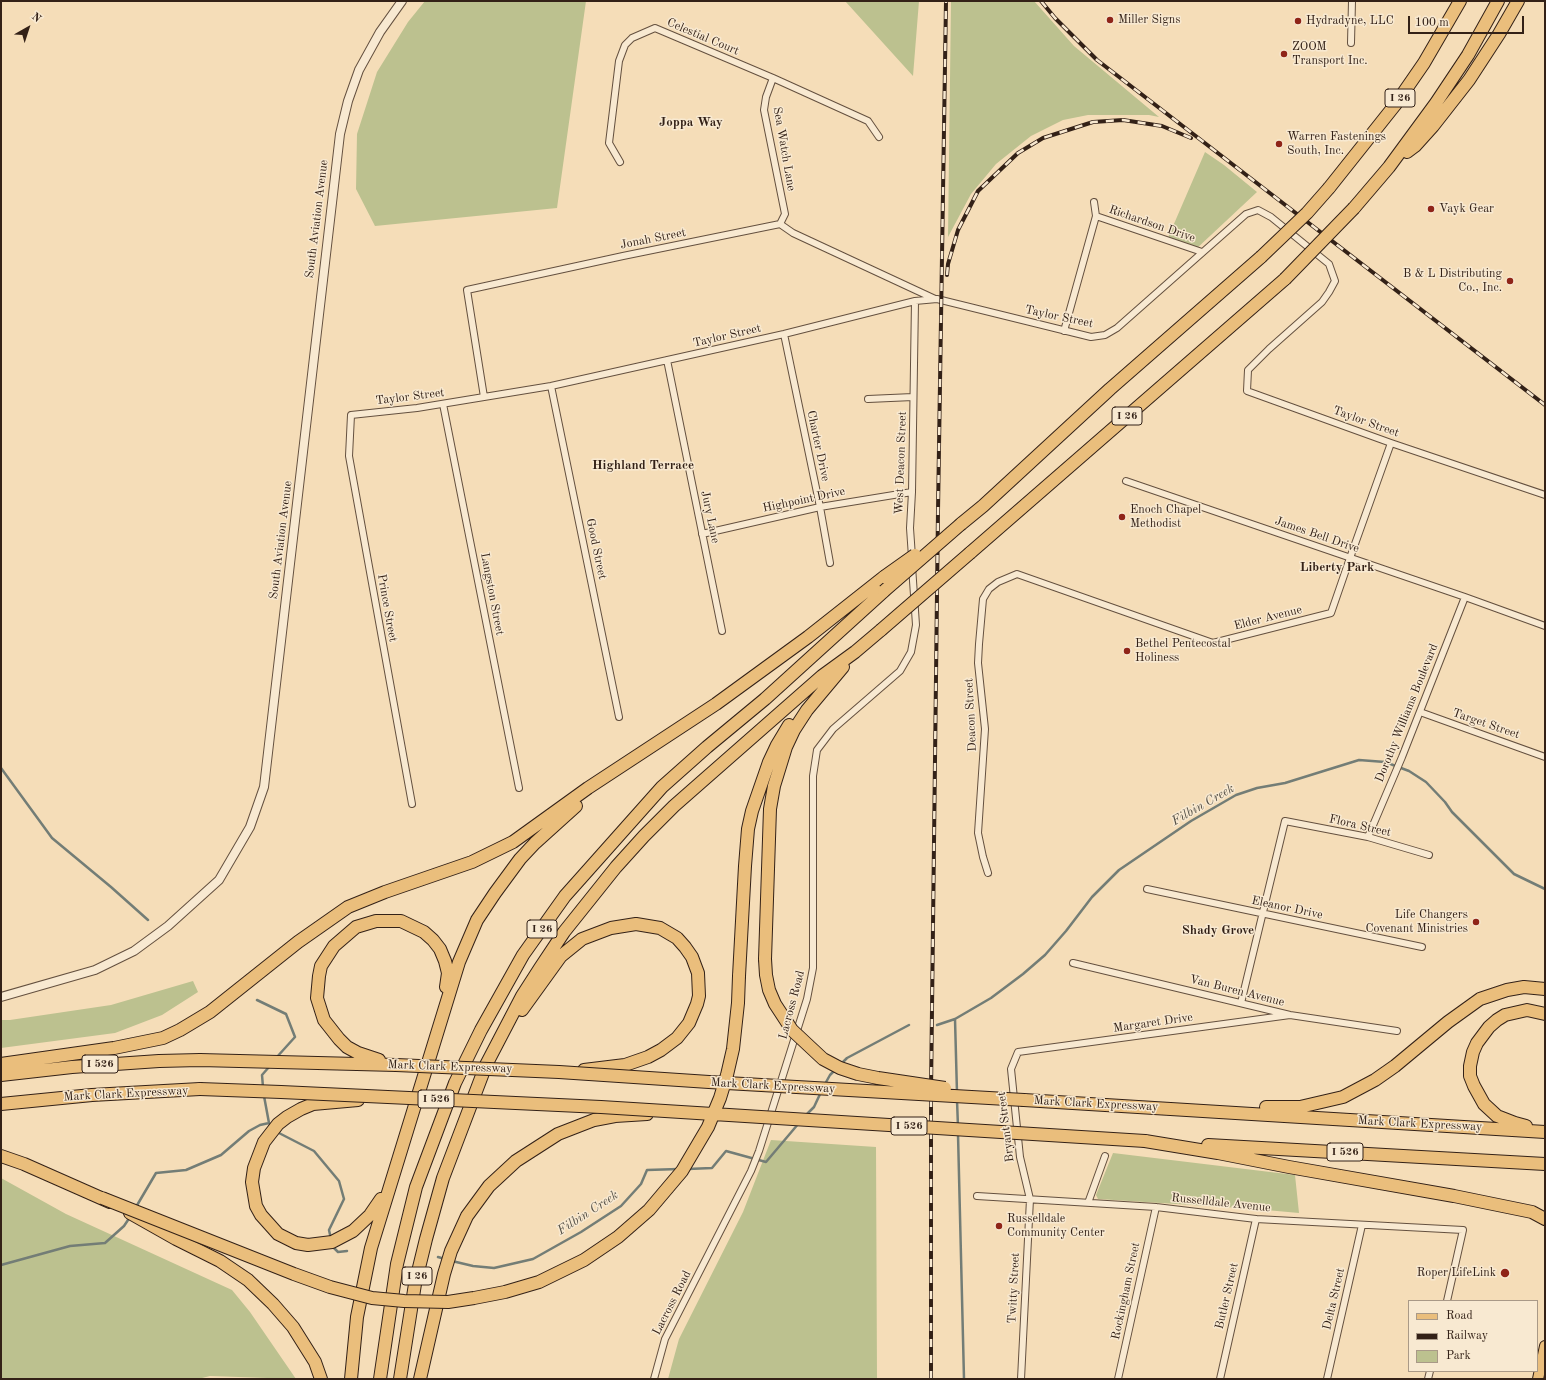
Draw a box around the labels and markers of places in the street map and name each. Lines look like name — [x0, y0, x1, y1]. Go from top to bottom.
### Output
place label: Miller Signs — [1118, 13, 1180, 27]
place label: Hydradyne, LLC — [1306, 14, 1394, 28]
marker: Miller Signs — [1105, 15, 1115, 25]
marker: Hydradyne, LLC — [1293, 16, 1303, 26]
place label: ZOOM Transport Inc. — [1292, 40, 1368, 68]
marker: ZOOM Transport Inc. — [1279, 49, 1289, 59]
place label: Warren Fastenings South, Inc. — [1287, 130, 1386, 158]
marker: Warren Fastenings South, Inc. — [1274, 139, 1284, 149]
place label: Vayk Gear — [1439, 202, 1494, 216]
marker: Vayk Gear — [1426, 204, 1436, 214]
place label: B & L Distributing Co., Inc. — [1403, 267, 1502, 295]
marker: B & L Distributing Co., Inc. — [1505, 276, 1515, 286]
place label: Enoch Chapel Methodist — [1130, 503, 1201, 531]
marker: Enoch Chapel Methodist — [1117, 512, 1127, 522]
place label: Bethel Pentecostal Holiness — [1135, 637, 1231, 665]
marker: Bethel Pentecostal Holiness — [1122, 646, 1132, 656]
place label: Life Changers Covenant Ministries — [1365, 908, 1468, 936]
marker: Life Changers Covenant Ministries — [1471, 917, 1481, 927]
place label: Russelldale Community Center — [1007, 1212, 1105, 1240]
marker: Russelldale Community Center — [994, 1221, 1004, 1231]
place label: Roper LifeLink — [1417, 1266, 1496, 1280]
marker: Roper LifeLink — [1499, 1267, 1511, 1279]

